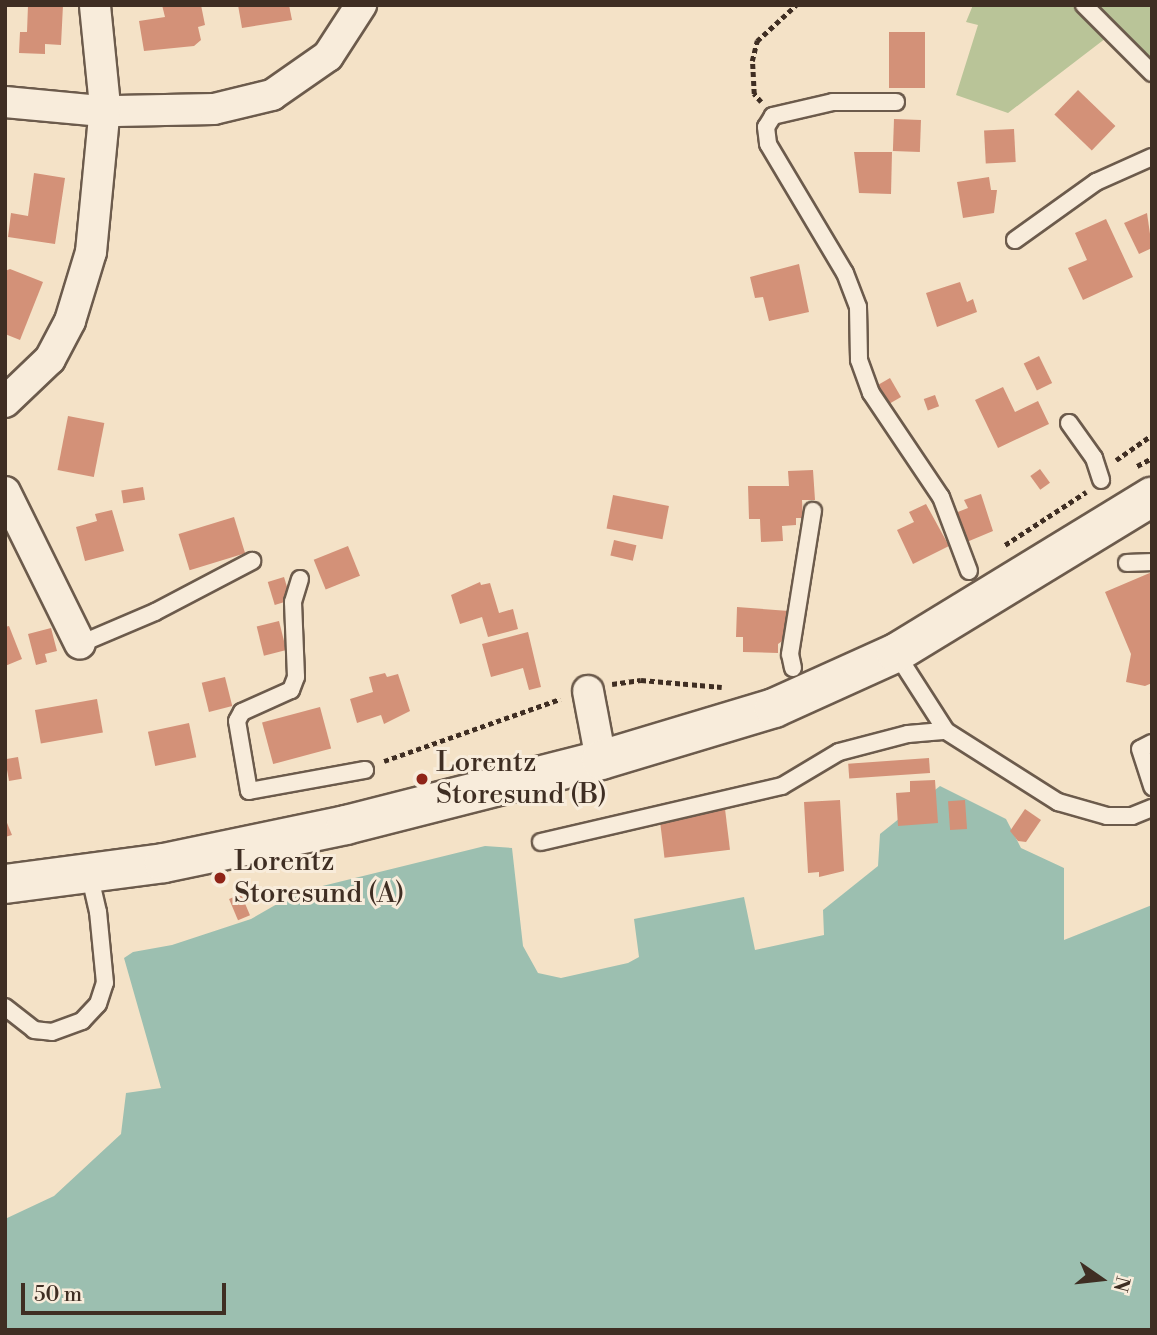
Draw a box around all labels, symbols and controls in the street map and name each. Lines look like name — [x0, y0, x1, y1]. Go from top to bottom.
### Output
place label: Lorentz Storesund (B) — [436, 746, 607, 812]
marker: Lorentz Storesund (B) — [414, 771, 430, 787]
place label: Lorentz Storesund (A) — [234, 845, 404, 911]
marker: Lorentz Storesund (A) — [212, 870, 228, 886]
north arrow — [1066, 1244, 1136, 1314]
scale bar — [24, 1268, 229, 1312]
text: N — [1108, 1274, 1135, 1294]
text: 50 m — [34, 1282, 82, 1308]

